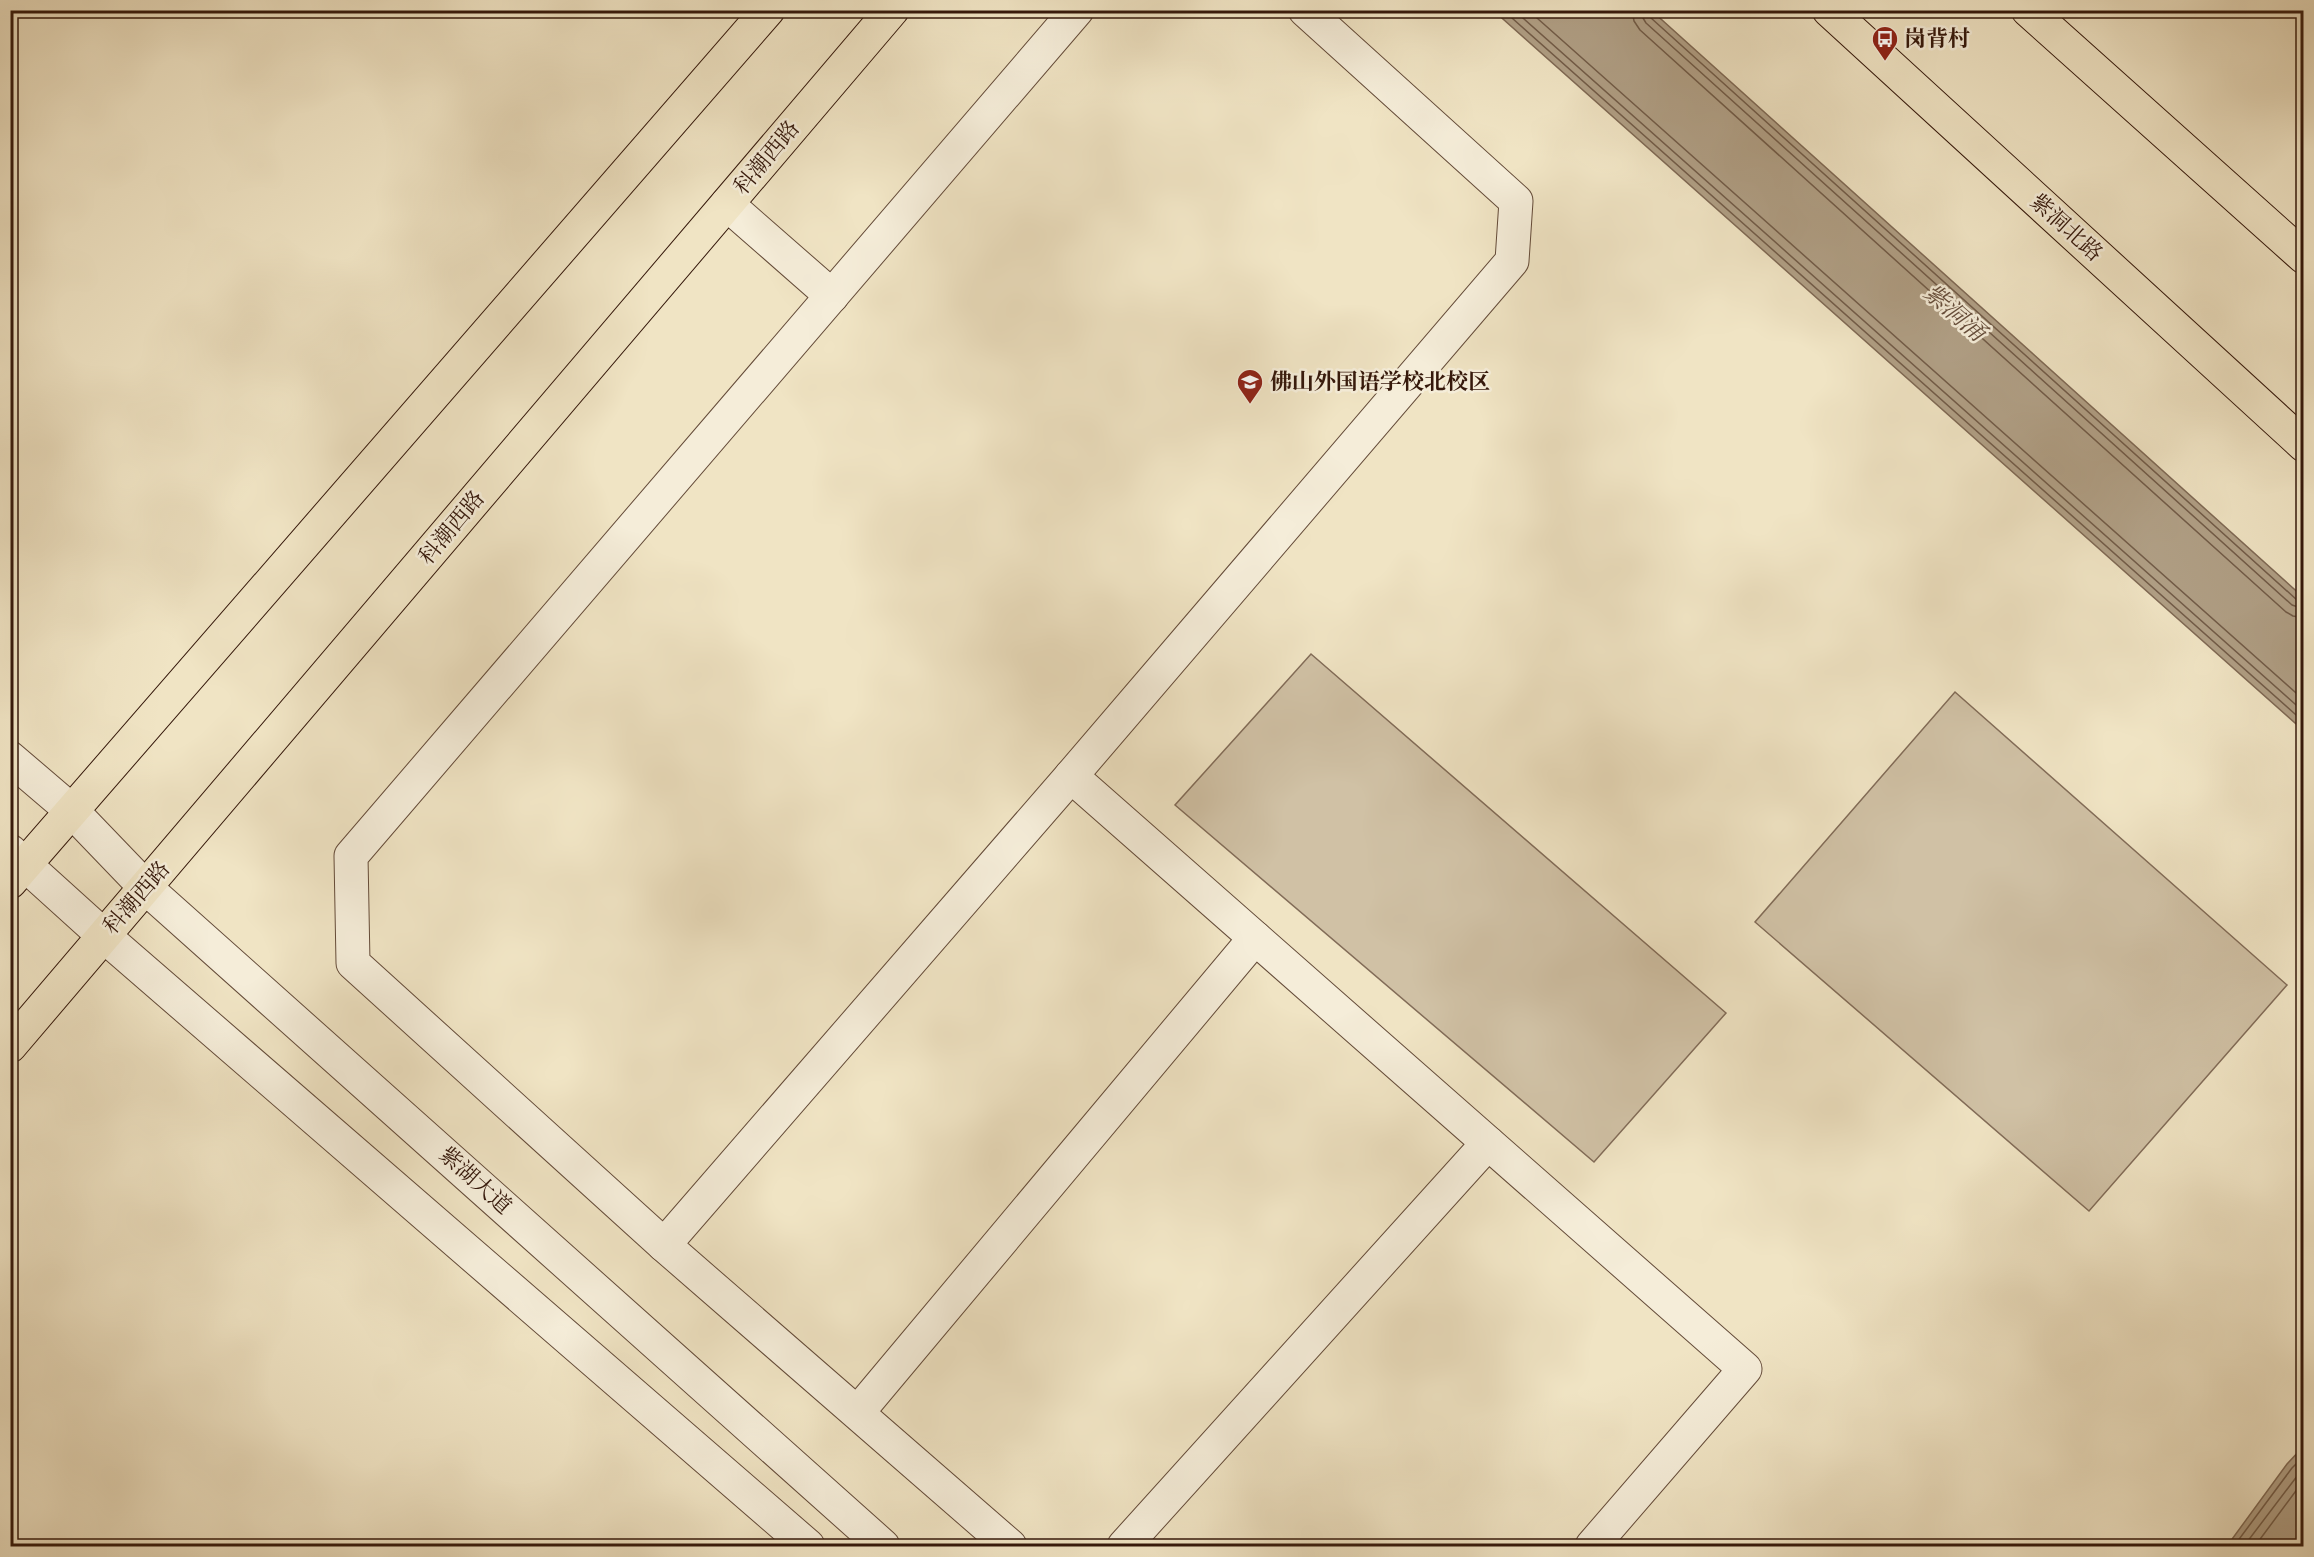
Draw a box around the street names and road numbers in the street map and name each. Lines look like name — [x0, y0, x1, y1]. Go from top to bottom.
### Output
street label: 科潮西路 — [728, 116, 806, 200]
street label: 紫洞北路 — [2024, 189, 2108, 267]
street label: 科潮西路 — [413, 486, 491, 570]
street label: 科潮西路 — [98, 856, 176, 940]
street label: 紫湖大道 — [433, 1142, 517, 1220]

